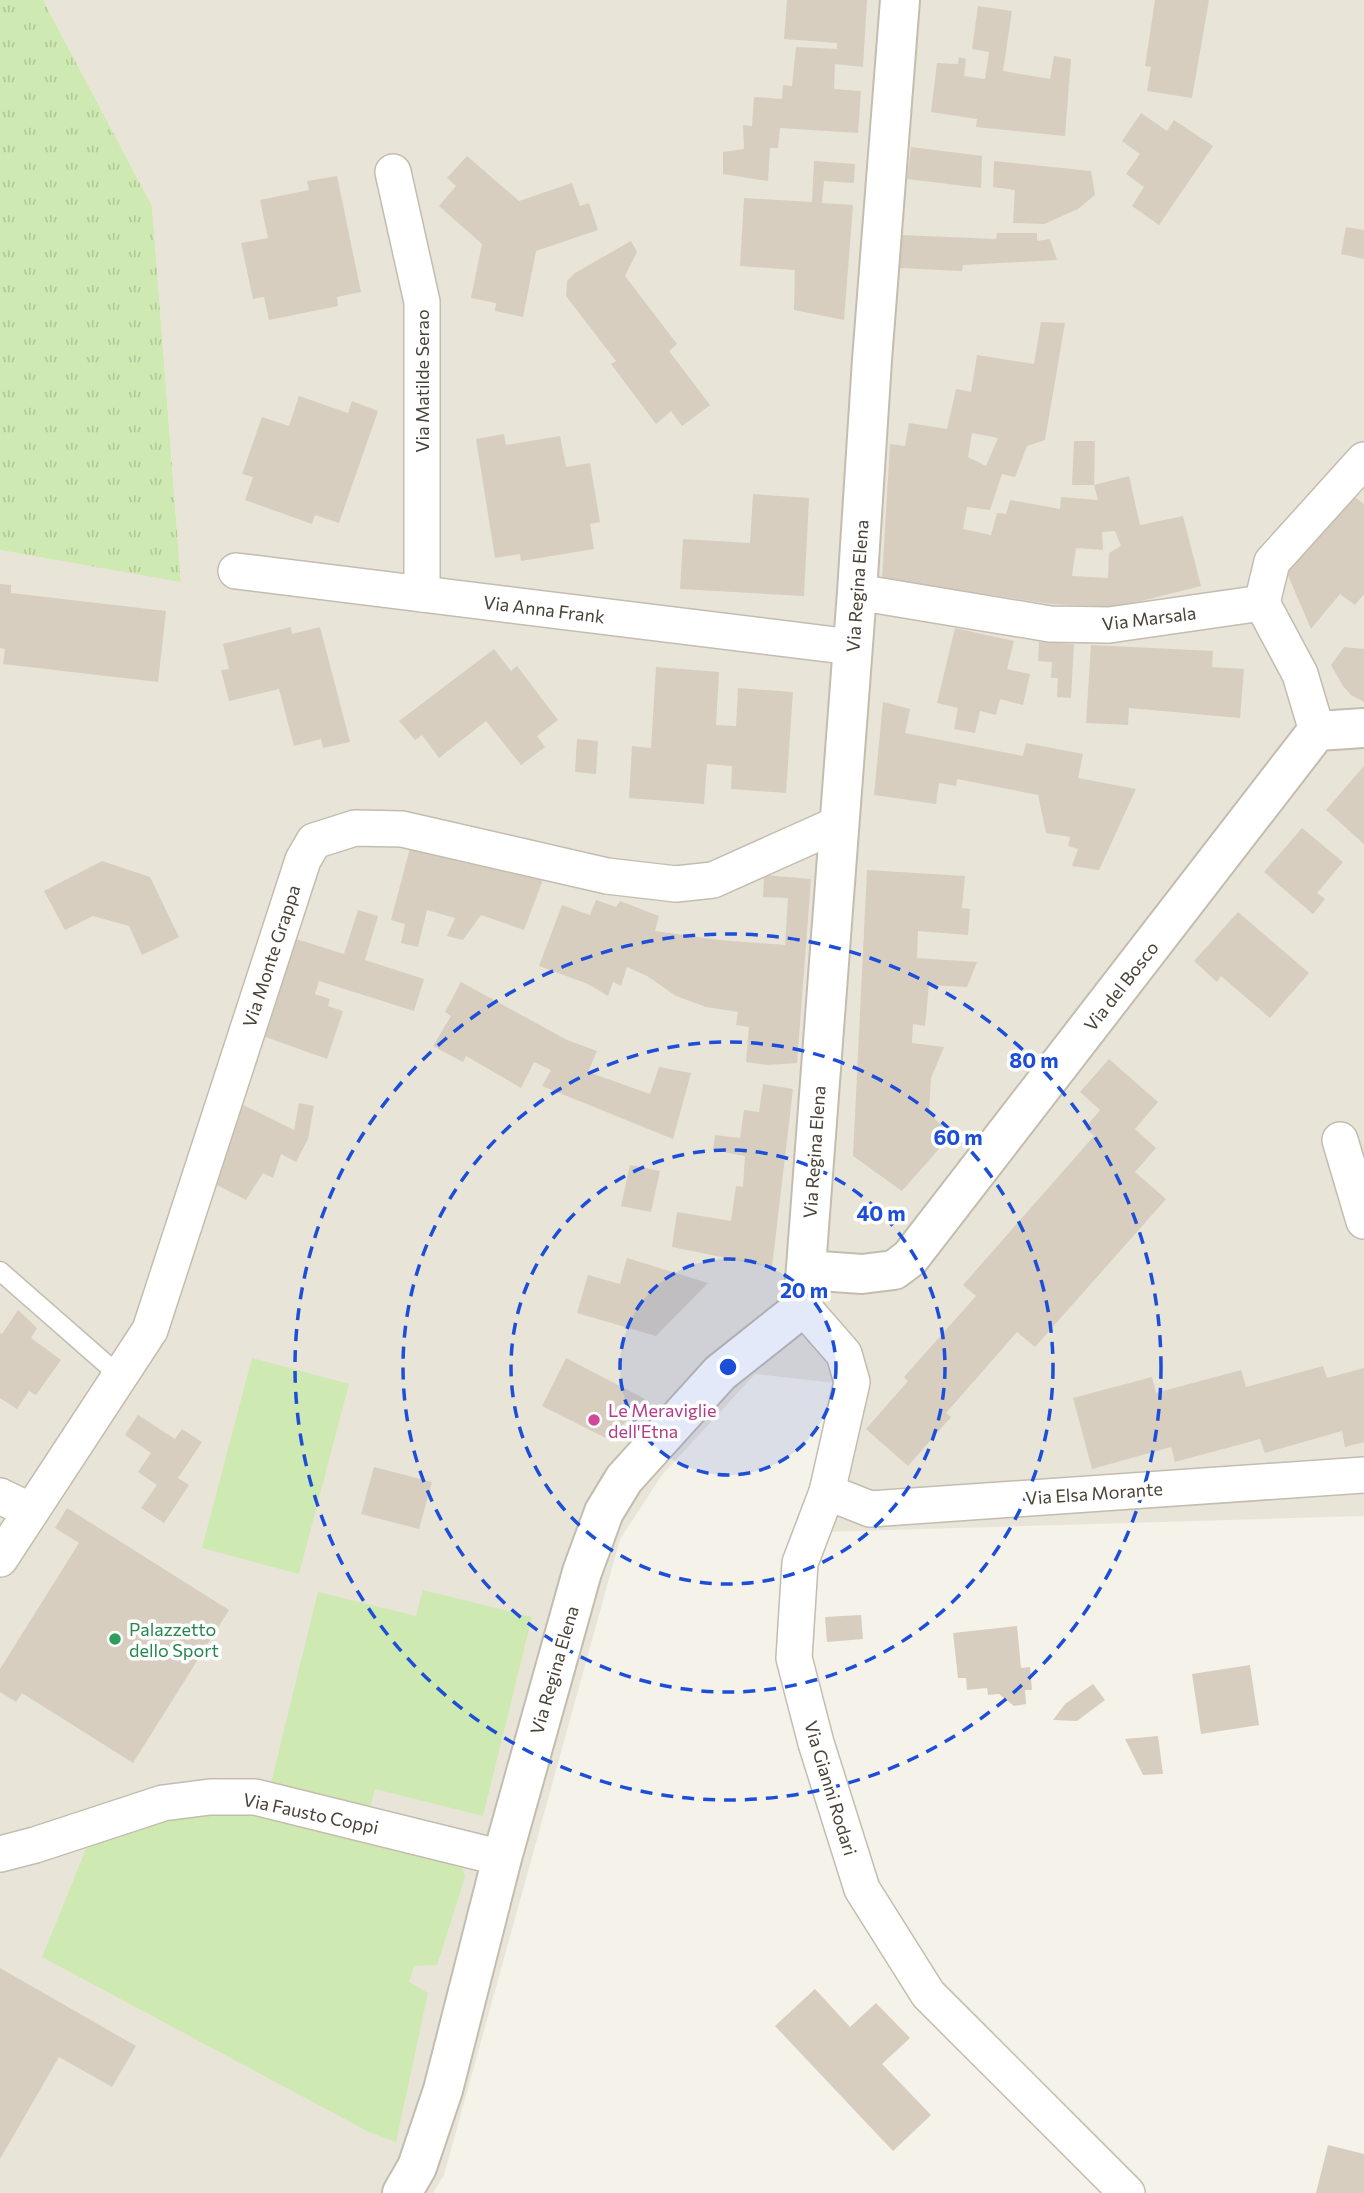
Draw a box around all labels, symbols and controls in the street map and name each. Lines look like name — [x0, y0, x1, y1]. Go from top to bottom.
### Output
street label: Via Matilde Serao — [411, 309, 433, 453]
street label: Via Regina Elena — [841, 519, 873, 653]
street label: Via Anna Frank — [482, 591, 606, 627]
street label: Via Marsala — [1101, 601, 1197, 635]
street label: Via Monte Grappa — [238, 882, 304, 1030]
street label: Via del Bosco — [1079, 937, 1163, 1035]
text: 80 m — [1009, 1047, 1059, 1072]
street label: Via Regina Elena — [798, 1085, 830, 1219]
text: 60 m — [933, 1124, 983, 1149]
text: 40 m — [856, 1200, 906, 1225]
text: 20 m — [780, 1277, 828, 1302]
centre of rings — [716, 1355, 740, 1379]
place label: Le Meraviglie dell'Etna — [608, 1399, 716, 1442]
marker: Le Meraviglie dell'Etna — [586, 1412, 602, 1428]
street label: Via Elsa Morante — [1025, 1477, 1163, 1509]
street label: Via Regina Elena — [525, 1603, 583, 1737]
place label: Palazzetto dello Sport — [129, 1618, 219, 1661]
marker: Palazzetto dello Sport — [107, 1631, 123, 1647]
street label: Via Gianni Rodari — [800, 1718, 862, 1858]
street label: Via Fausto Coppi — [241, 1788, 381, 1838]

